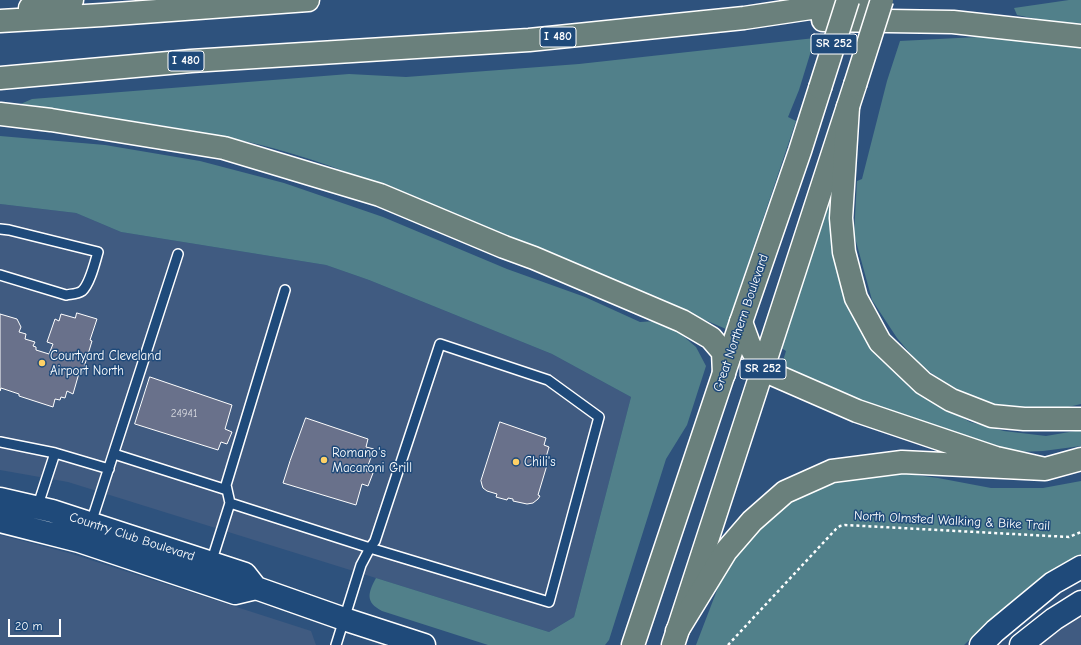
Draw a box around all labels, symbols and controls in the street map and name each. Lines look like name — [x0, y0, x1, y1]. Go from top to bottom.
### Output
road number: I 480 — [540, 27, 576, 47]
road number: SR 252 — [811, 34, 857, 54]
road number: I 480 — [168, 51, 204, 71]
street label: Great Northern Boulevard — [710, 252, 772, 394]
place label: Courtyard Cleveland Airport North — [50, 348, 161, 379]
marker: Courtyard Cleveland Airport North — [37, 358, 47, 368]
road number: SR 252 — [740, 359, 786, 379]
house number: 24941 — [171, 407, 197, 421]
place label: Romano's Macaroni Grill — [332, 445, 412, 476]
place label: Chili's — [524, 454, 556, 470]
marker: Romano's Macaroni Grill — [319, 455, 329, 465]
marker: Chili's — [511, 457, 521, 467]
street label: North Olmsted Walking & Bike Trail — [853, 508, 1051, 534]
street label: Country Club Boulevard — [67, 509, 197, 565]
scale bar — [10, 611, 63, 637]
text: 20 m — [15, 619, 43, 633]

